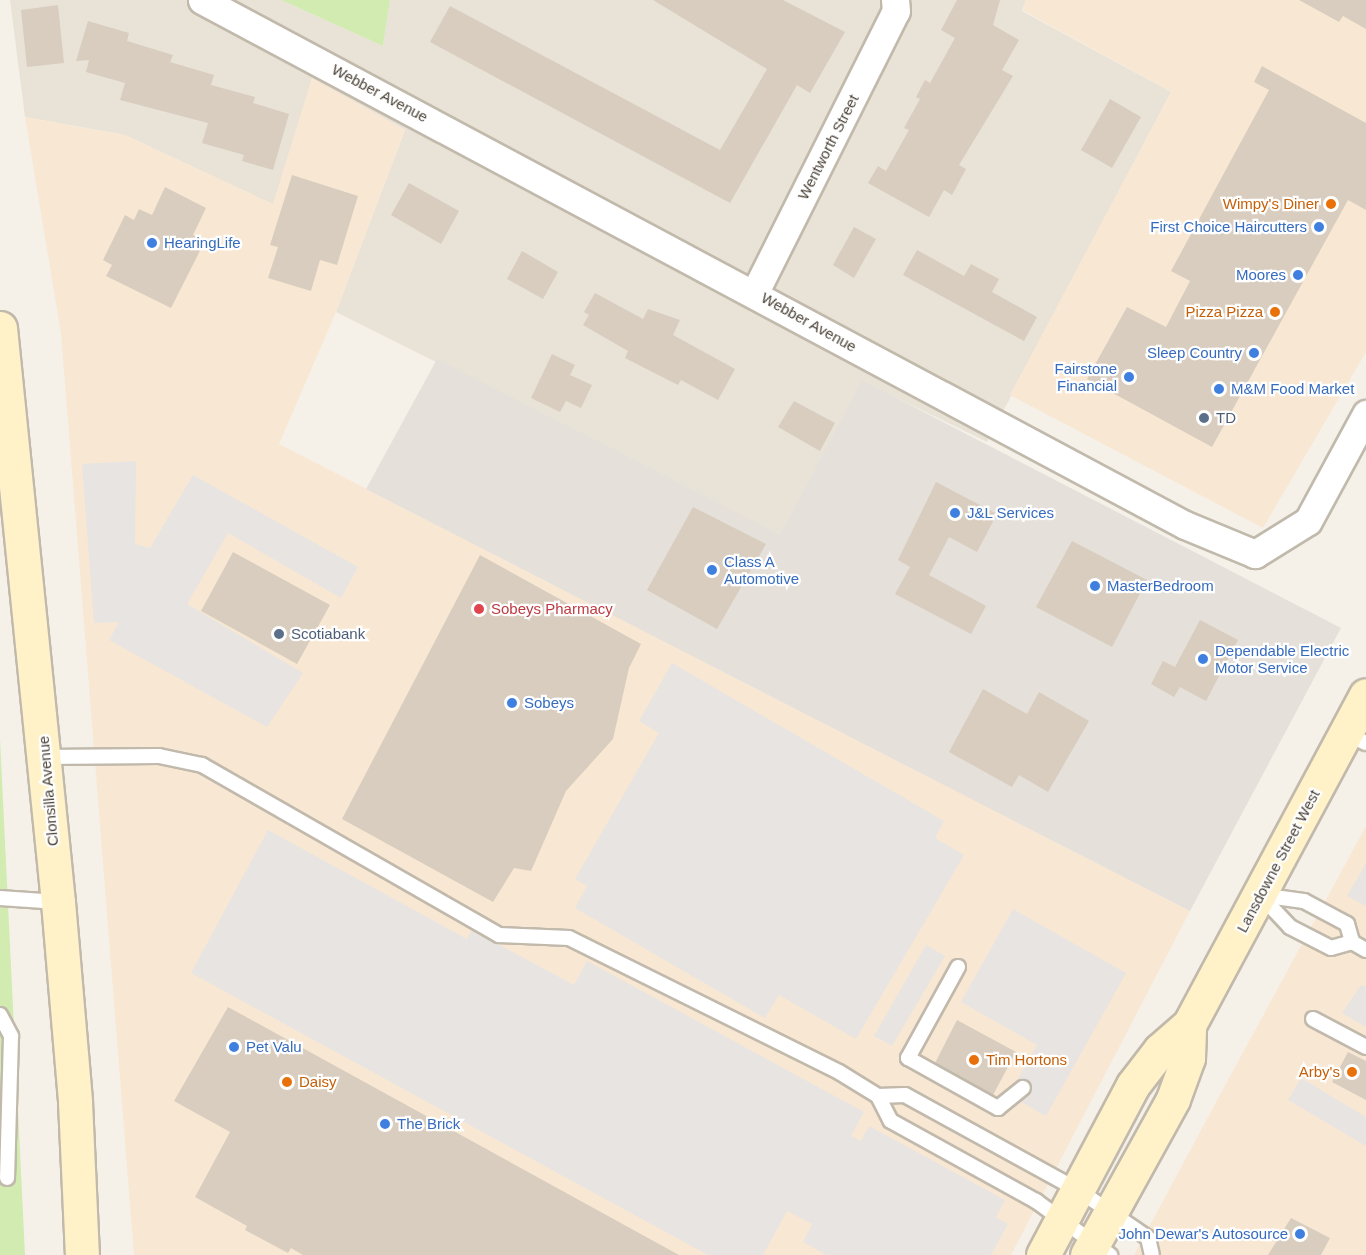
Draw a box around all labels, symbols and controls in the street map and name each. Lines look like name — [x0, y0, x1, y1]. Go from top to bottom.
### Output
street label: Webber Avenue — [329, 60, 431, 126]
street label: Wentworth Street — [794, 91, 862, 203]
place label: Wimpy's Diner — [1223, 195, 1319, 213]
marker: Wimpy's Diner — [1324, 197, 1338, 211]
place label: First Choice Haircutters — [1150, 218, 1307, 236]
marker: First Choice Haircutters — [1312, 220, 1326, 234]
place label: HearingLife — [164, 234, 241, 252]
marker: HearingLife — [145, 236, 159, 250]
place label: Moores — [1236, 266, 1286, 284]
marker: Moores — [1291, 268, 1305, 282]
street label: Webber Avenue — [758, 288, 860, 356]
place label: Pizza Pizza — [1185, 303, 1263, 321]
marker: Pizza Pizza — [1268, 305, 1282, 319]
place label: Sleep Country — [1147, 344, 1242, 362]
marker: Sleep Country — [1247, 346, 1261, 360]
place label: Fairstone Financial — [1054, 359, 1117, 394]
marker: Fairstone Financial — [1122, 370, 1136, 384]
place label: M&M Food Market — [1231, 380, 1354, 398]
marker: M&M Food Market — [1212, 382, 1226, 396]
place label: TD — [1216, 409, 1236, 427]
marker: TD — [1197, 411, 1211, 425]
place label: J&L Services — [967, 504, 1055, 522]
marker: J&L Services — [948, 506, 962, 520]
place label: Class A Automotive — [724, 552, 799, 587]
marker: Class A Automotive — [705, 563, 719, 577]
place label: MasterBedroom — [1107, 577, 1214, 595]
marker: MasterBedroom — [1088, 579, 1102, 593]
place label: Sobeys Pharmacy — [491, 600, 613, 618]
marker: Sobeys Pharmacy — [472, 602, 486, 616]
place label: Scotiabank — [291, 625, 365, 643]
marker: Scotiabank — [272, 627, 286, 641]
place label: Dependable Electric Motor Service — [1215, 641, 1349, 676]
marker: Dependable Electric Motor Service — [1196, 652, 1210, 666]
place label: Sobeys — [524, 694, 574, 712]
marker: Sobeys — [505, 696, 519, 710]
street label: Clonsilla Avenue — [34, 735, 62, 847]
street label: Lansdowne Street West — [1233, 787, 1323, 935]
place label: Pet Valu — [246, 1038, 302, 1056]
marker: Pet Valu — [227, 1040, 241, 1054]
place label: Tim Hortons — [986, 1051, 1067, 1069]
marker: Tim Hortons — [967, 1053, 981, 1067]
place label: Arby's — [1299, 1063, 1340, 1081]
marker: Arby's — [1345, 1065, 1359, 1079]
place label: Daisy — [299, 1073, 337, 1091]
marker: Daisy — [280, 1075, 294, 1089]
place label: The Brick — [397, 1115, 460, 1133]
marker: The Brick — [378, 1117, 392, 1131]
place label: John Dewar's Autosource — [1118, 1225, 1288, 1243]
marker: John Dewar's Autosource — [1293, 1227, 1307, 1241]

